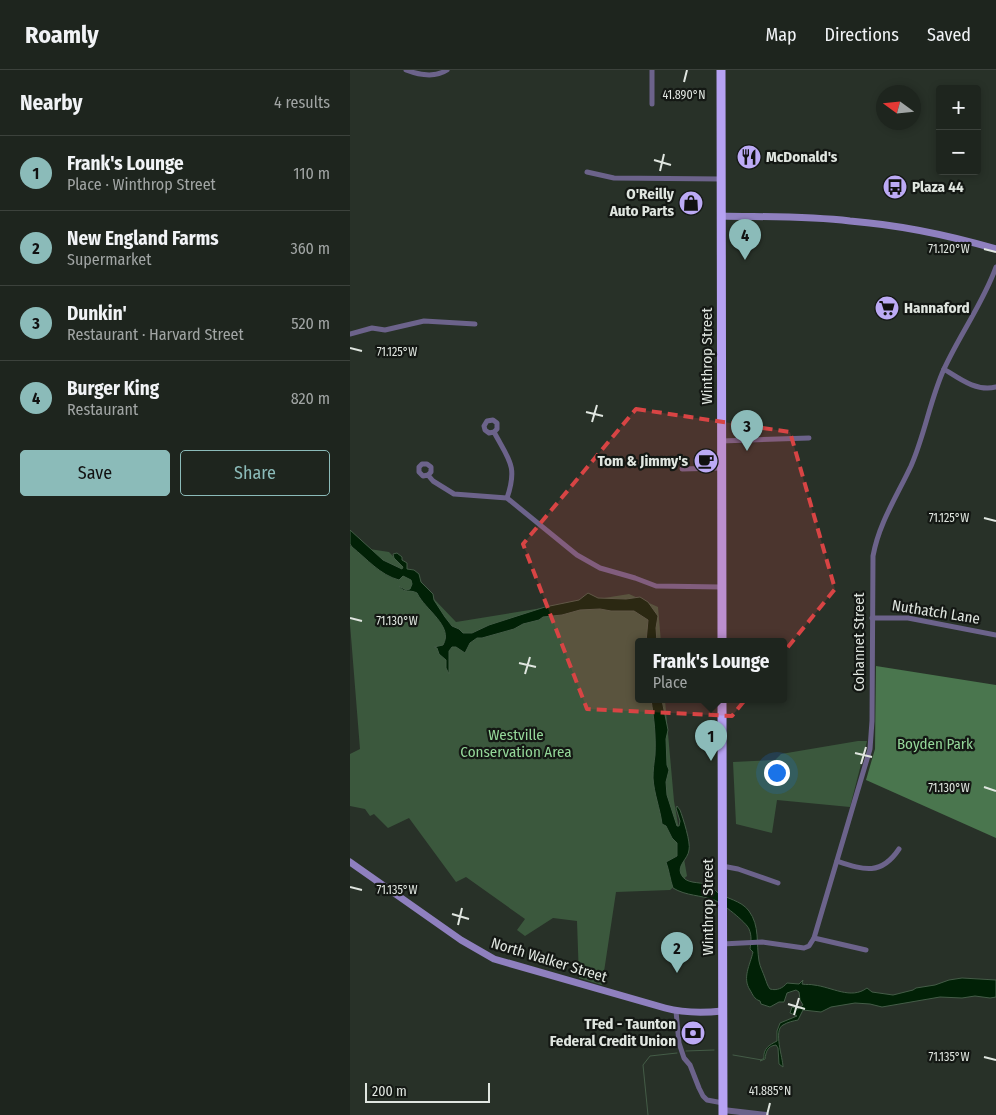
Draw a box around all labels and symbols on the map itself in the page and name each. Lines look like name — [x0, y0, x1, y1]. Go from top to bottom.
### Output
north arrow — [876, 85, 921, 130]
text: 41.890°N — [662, 88, 706, 102]
restaurant icon: McDonald's — [736, 144, 762, 170]
place label: McDonald's — [766, 148, 838, 166]
bus stop icon: Plaza 44 — [882, 174, 908, 200]
place label: Plaza 44 — [912, 178, 964, 196]
place label: O'Reilly Auto Parts — [609, 185, 675, 220]
shop icon: O'Reilly Auto Parts — [678, 190, 704, 216]
pin: 4 — [729, 219, 761, 260]
text: 71.120°W — [928, 242, 970, 256]
supermarket icon: Hannaford — [874, 295, 900, 321]
place label: Hannaford — [904, 299, 970, 317]
street label: Winthrop Street — [698, 307, 716, 404]
text: 71.125°W — [377, 345, 417, 359]
pin: 3 — [731, 410, 763, 451]
cafe icon: Tom & Jimmy's — [693, 448, 719, 474]
place label: Tom & Jimmy's — [597, 452, 688, 470]
text: 71.125°W — [929, 511, 969, 525]
street label: Cohannet Street — [850, 592, 868, 692]
street label: Nuthatch Lane — [891, 596, 981, 628]
text: 71.130°W — [376, 614, 418, 628]
pin: 1 — [695, 720, 727, 761]
park label: Westville Conservation Area — [460, 726, 572, 761]
park label: Boyden Park — [897, 735, 973, 753]
your location — [764, 760, 790, 786]
text: 71.130°W — [928, 781, 970, 795]
street label: Winthrop Street — [699, 858, 717, 955]
text: 71.135°W — [377, 883, 417, 897]
pin: 2 — [661, 932, 693, 973]
street label: North Walker Street — [489, 934, 609, 986]
place label: TFed - Taunton Federal Credit Union — [550, 1015, 676, 1050]
bank icon: TFed - Taunton Federal Credit Union — [680, 1020, 706, 1046]
text: 71.135°W — [929, 1050, 969, 1064]
scale bar — [365, 1080, 490, 1103]
text: 41.885°N — [749, 1084, 791, 1098]

